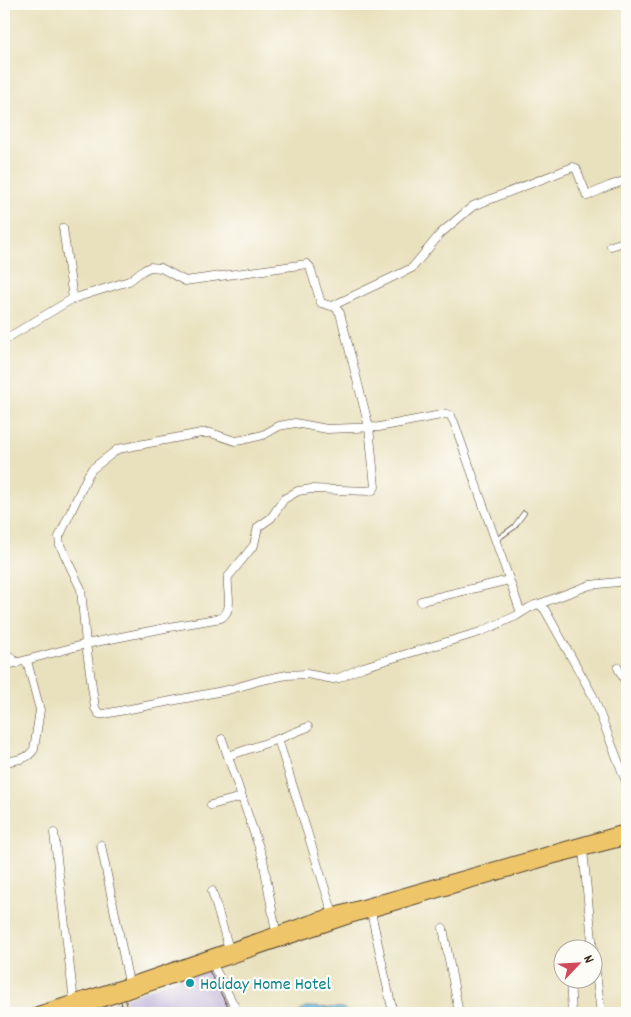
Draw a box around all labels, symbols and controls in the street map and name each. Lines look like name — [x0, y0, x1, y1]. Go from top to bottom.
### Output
north arrow — [554, 940, 604, 990]
text: N — [577, 952, 599, 967]
place label: Holiday Home Hotel — [200, 973, 332, 998]
marker: Holiday Home Hotel — [184, 977, 196, 989]

